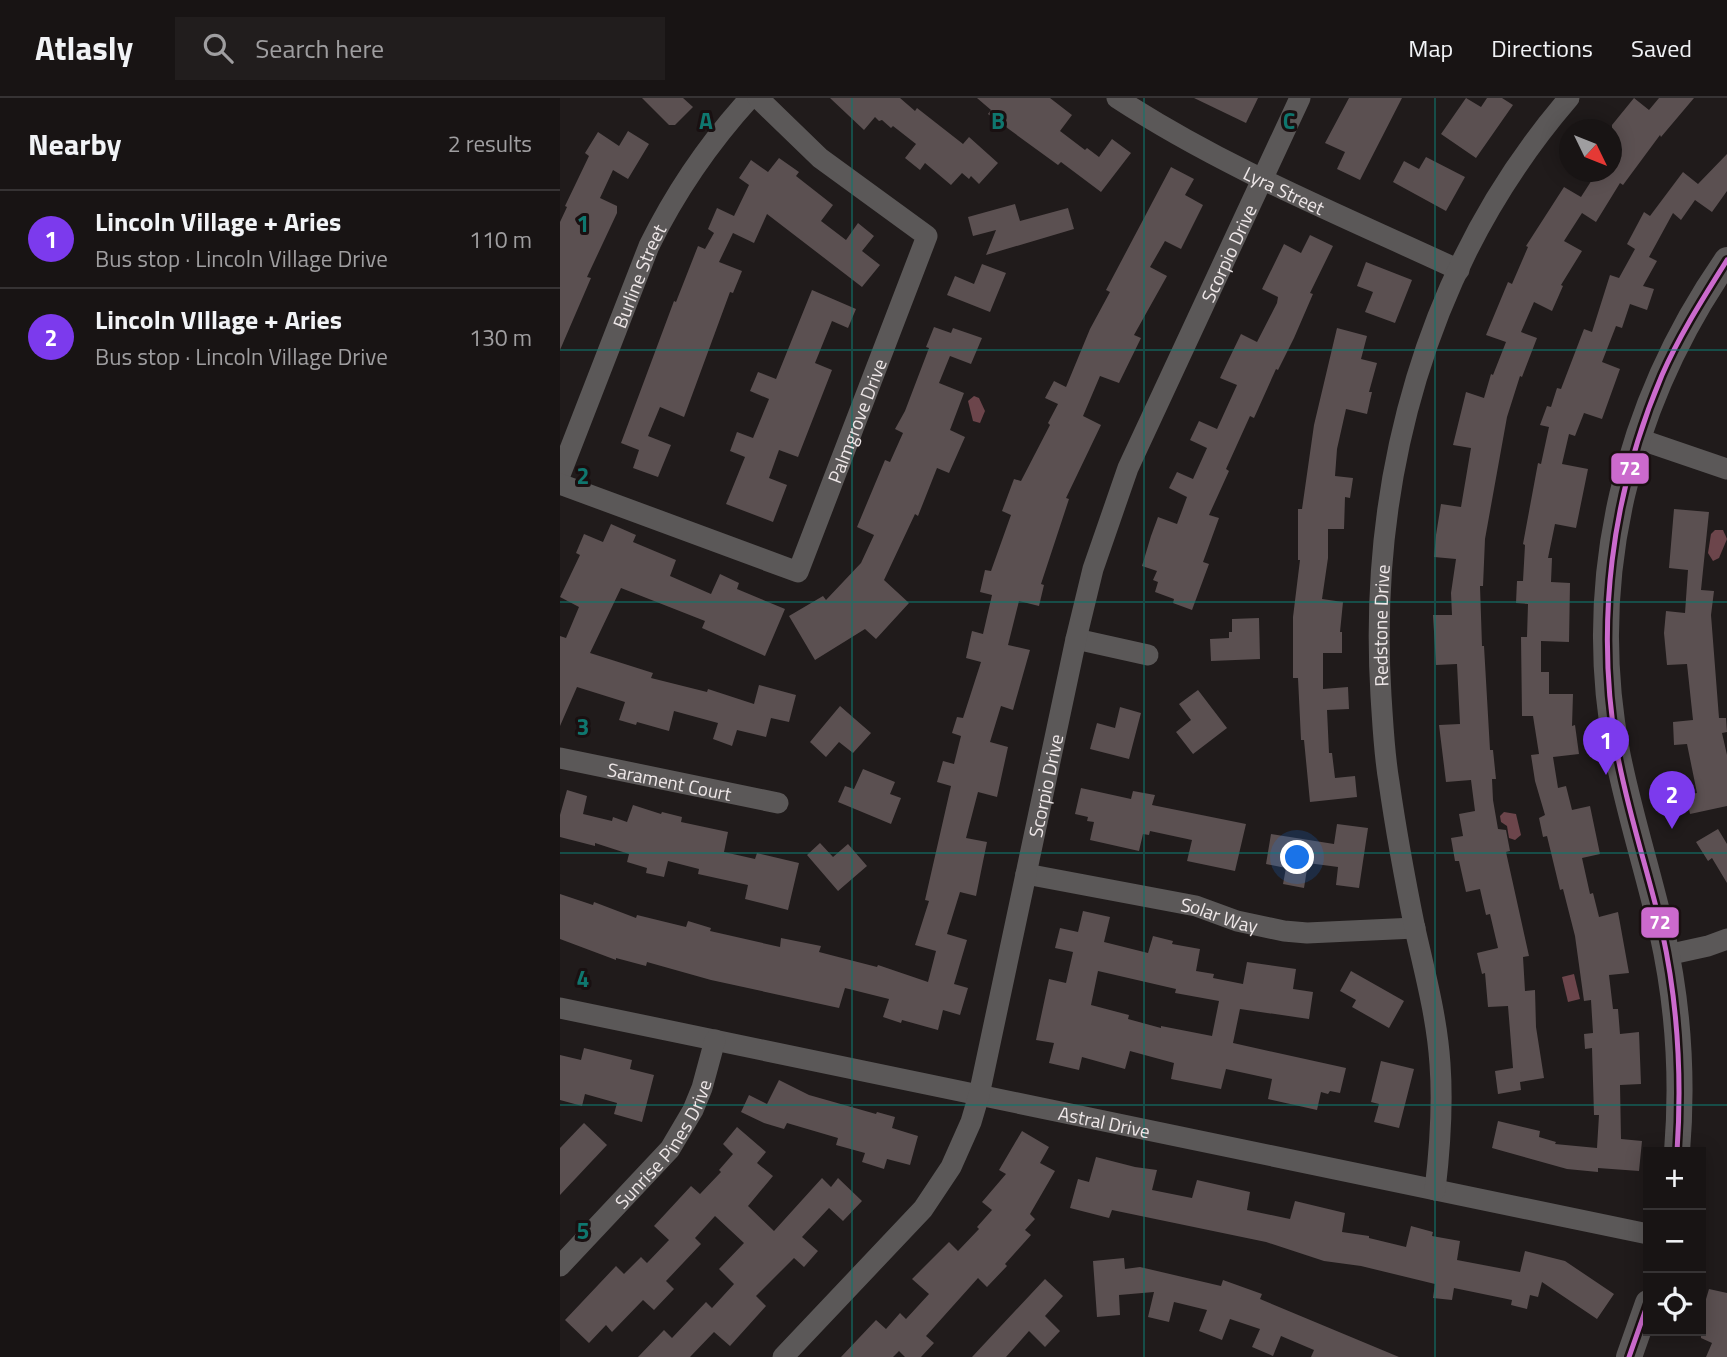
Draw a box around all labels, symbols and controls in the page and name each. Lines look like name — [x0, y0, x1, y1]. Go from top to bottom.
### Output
search box — [175, 17, 665, 80]
text: Atlasly — [35, 23, 133, 73]
icon: search — [199, 29, 237, 67]
text: Search here — [255, 29, 384, 68]
text: Map — [1408, 30, 1453, 66]
text: Directions — [1491, 30, 1593, 66]
text: Saved — [1631, 30, 1692, 66]
text: A — [699, 103, 713, 138]
text: B — [991, 103, 1005, 138]
text: C — [1283, 103, 1295, 138]
north arrow — [1559, 119, 1622, 182]
text: Nearby — [28, 121, 121, 167]
text: 2 results — [448, 126, 532, 161]
street label: Lyra Street — [1239, 158, 1330, 222]
street label: Scorpio Drive — [1193, 199, 1263, 307]
text: Lincoln Village + Aries — [95, 202, 341, 241]
text: 1 — [577, 206, 589, 241]
street label: Burline Street — [604, 218, 673, 332]
text: 1 — [45, 222, 57, 257]
text: 110 m — [469, 222, 532, 257]
text: Bus stop · Lincoln Village Drive — [95, 241, 388, 276]
text: Lincoln VIllage + Aries — [95, 300, 342, 339]
text: 2 — [45, 320, 57, 355]
text: 130 m — [469, 320, 532, 355]
text: Bus stop · Lincoln Village Drive — [95, 339, 388, 374]
street label: Palmgrove Drive — [819, 354, 893, 487]
line badge: 72 — [1610, 452, 1650, 485]
text: 72 — [1619, 453, 1641, 482]
text: 2 — [577, 458, 589, 493]
street label: Redstone Drive — [1365, 563, 1396, 687]
text: 3 — [577, 709, 589, 744]
pin: 1 — [1583, 717, 1629, 775]
street label: Scorpio Drive — [1020, 731, 1070, 840]
street label: Sarament Court — [605, 754, 735, 808]
pin: 2 — [1649, 771, 1695, 829]
your location — [1280, 840, 1314, 874]
street label: Solar Way — [1178, 889, 1261, 940]
line badge: 72 — [1640, 906, 1680, 939]
text: 72 — [1649, 907, 1671, 936]
text: 4 — [577, 961, 589, 996]
street label: Sunrise Pines Drive — [607, 1076, 718, 1215]
street label: Astral Drive — [1056, 1097, 1153, 1145]
map controls — [1643, 1147, 1706, 1336]
button: + — [1643, 1147, 1706, 1210]
button: − — [1643, 1210, 1706, 1273]
text: 5 — [577, 1213, 589, 1248]
button: locate — [1643, 1273, 1706, 1336]

